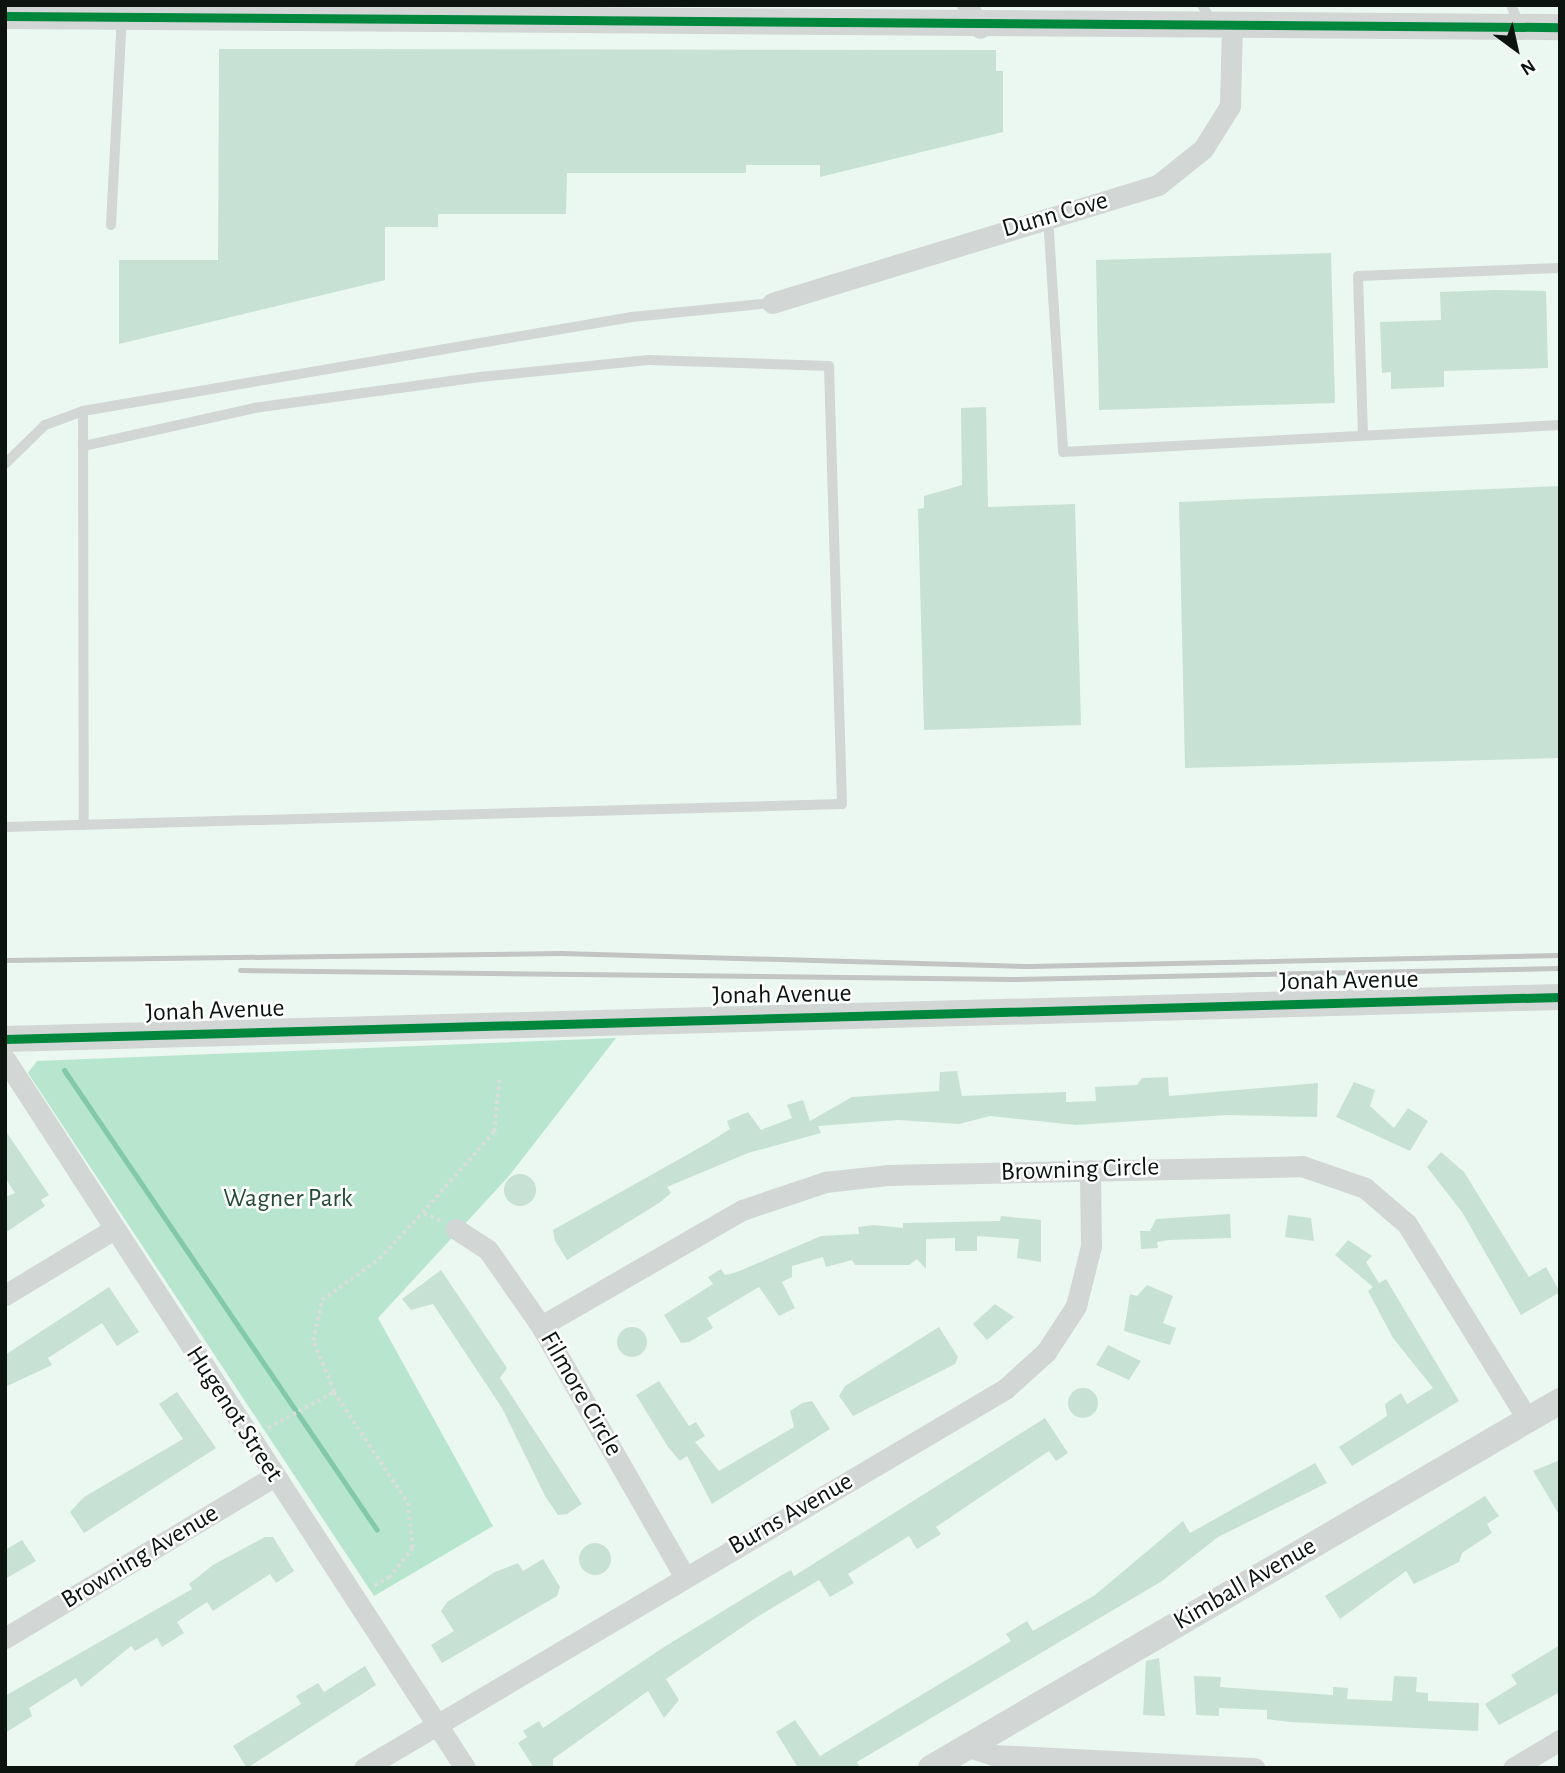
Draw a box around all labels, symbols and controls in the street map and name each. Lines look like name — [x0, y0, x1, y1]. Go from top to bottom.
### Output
north arrow — [1481, 14, 1551, 84]
text: N — [1517, 55, 1538, 79]
street label: Dunn Cove — [998, 185, 1112, 245]
street label: Jonah Avenue — [1279, 964, 1419, 998]
street label: Jonah Avenue — [712, 978, 852, 1012]
street label: Jonah Avenue — [145, 993, 285, 1029]
street label: Browning Circle — [1000, 1152, 1160, 1188]
park label: Wagner Park — [223, 1183, 353, 1215]
street label: Filmore Circle — [533, 1326, 629, 1462]
street label: Hugenot Street — [179, 1340, 289, 1488]
street label: Burns Avenue — [723, 1466, 859, 1562]
street label: Browning Avenue — [56, 1498, 224, 1616]
street label: Kimball Avenue — [1168, 1531, 1322, 1637]

